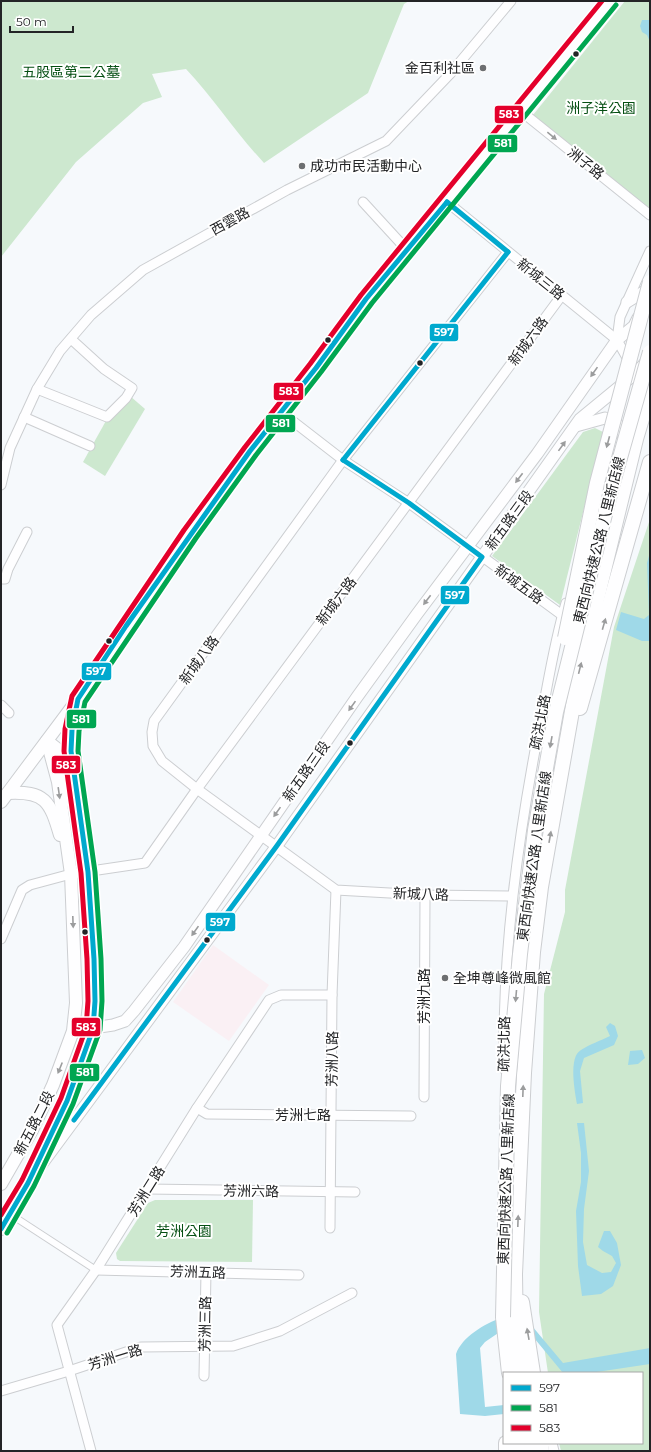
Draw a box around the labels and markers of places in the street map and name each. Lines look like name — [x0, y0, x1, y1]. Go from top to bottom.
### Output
unlabelled marker — [571, 49, 581, 59]
place label: 金百利社區 — [405, 59, 475, 77]
marker: 金百利社區 — [478, 63, 488, 73]
place label: 成功市民活動中心 — [310, 157, 422, 175]
marker: 成功市民活動中心 — [297, 161, 307, 171]
unlabelled marker — [323, 335, 333, 345]
unlabelled marker — [415, 358, 425, 368]
unlabelled marker — [104, 636, 114, 646]
unlabelled marker — [345, 738, 355, 748]
unlabelled marker — [80, 927, 90, 937]
unlabelled marker — [202, 935, 212, 945]
place label: 全坤尊峰微風館 — [453, 969, 551, 987]
marker: 全坤尊峰微風館 — [440, 973, 450, 983]

